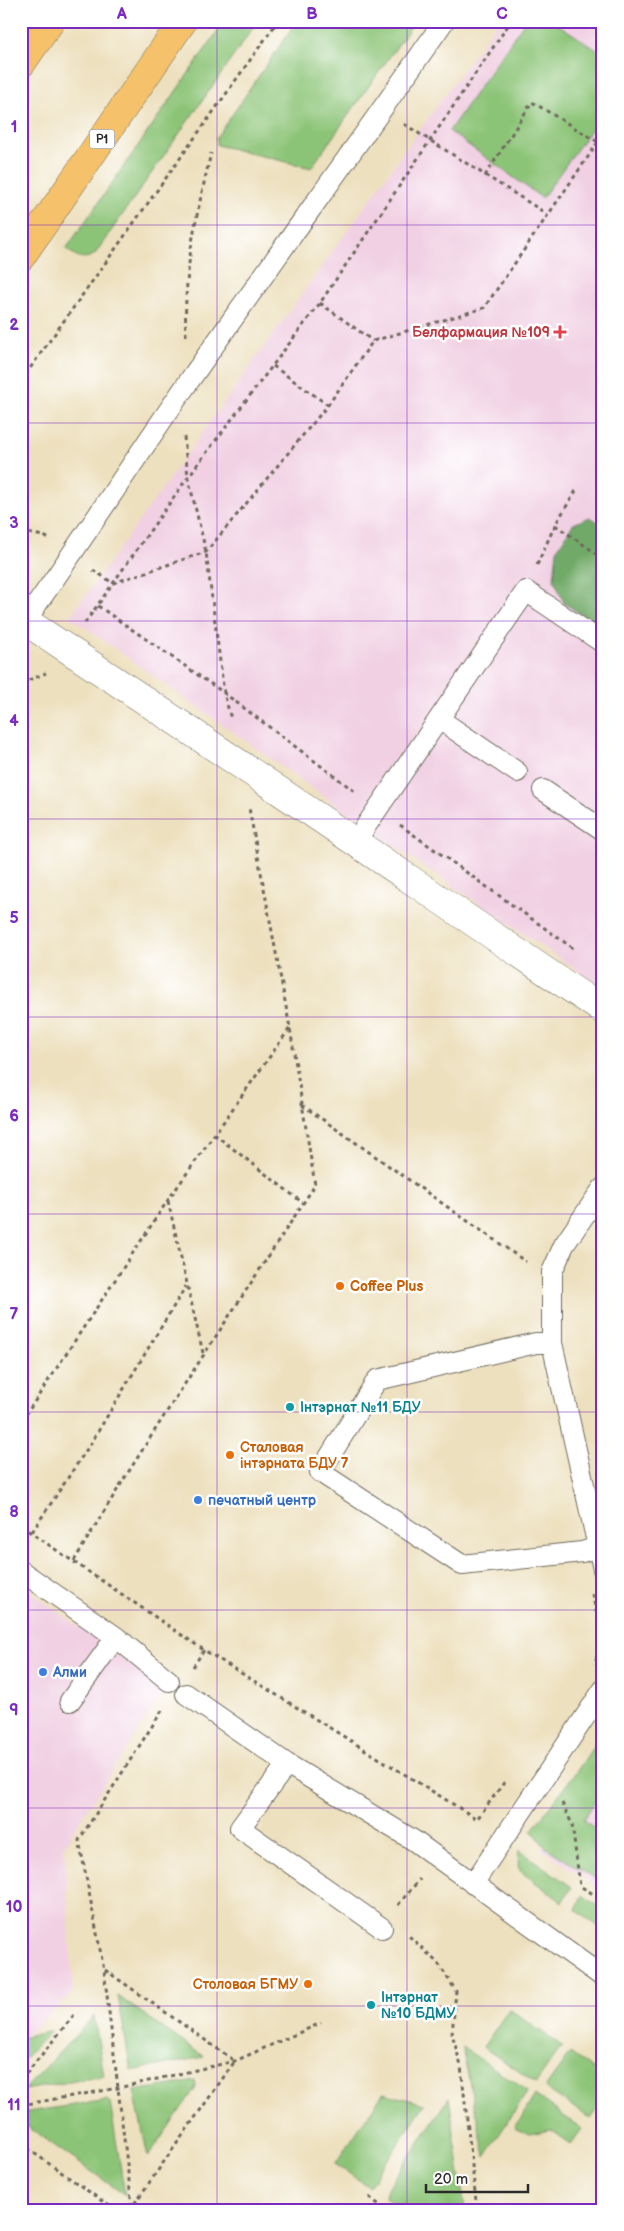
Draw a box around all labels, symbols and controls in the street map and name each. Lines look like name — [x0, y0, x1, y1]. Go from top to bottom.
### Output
text: A — [116, 5, 127, 24]
text: B — [306, 5, 318, 24]
text: C — [496, 5, 508, 24]
text: 1 — [11, 118, 17, 137]
road number: Р1 — [90, 130, 114, 148]
text: 2 — [9, 316, 19, 335]
place label: Белфармация №109 — [412, 324, 550, 341]
marker: Белфармация №109 — [554, 326, 566, 338]
text: 3 — [9, 514, 19, 533]
text: 4 — [9, 712, 19, 731]
text: 5 — [9, 909, 19, 928]
text: 6 — [9, 1107, 19, 1126]
place label: Coffee Plus — [350, 1278, 423, 1295]
marker: Coffee Plus — [334, 1280, 346, 1292]
text: 7 — [10, 1305, 19, 1324]
place label: Інтэрнат №11 БДУ — [300, 1399, 421, 1416]
marker: Інтэрнат №11 БДУ — [284, 1401, 296, 1413]
place label: Сталовая інтэрната БДУ 7 — [240, 1439, 349, 1472]
marker: Сталовая інтэрната БДУ 7 — [224, 1449, 236, 1461]
place label: печатный центр — [208, 1492, 317, 1509]
marker: печатный центр — [192, 1494, 204, 1506]
text: 8 — [9, 1503, 19, 1522]
place label: Алми — [52, 1664, 87, 1681]
marker: Алми — [37, 1666, 49, 1678]
text: 9 — [9, 1701, 19, 1720]
text: 10 — [6, 1898, 22, 1917]
place label: Столовая БГМУ — [193, 1976, 298, 1993]
marker: Столовая БГМУ — [302, 1978, 314, 1990]
place label: Інтэрнат №10 БДМУ — [381, 1989, 456, 2022]
marker: Інтэрнат №10 БДМУ — [365, 1999, 377, 2011]
text: 11 — [7, 2096, 21, 2115]
scale bar — [426, 2161, 529, 2193]
text: 20 m — [434, 2170, 468, 2189]

